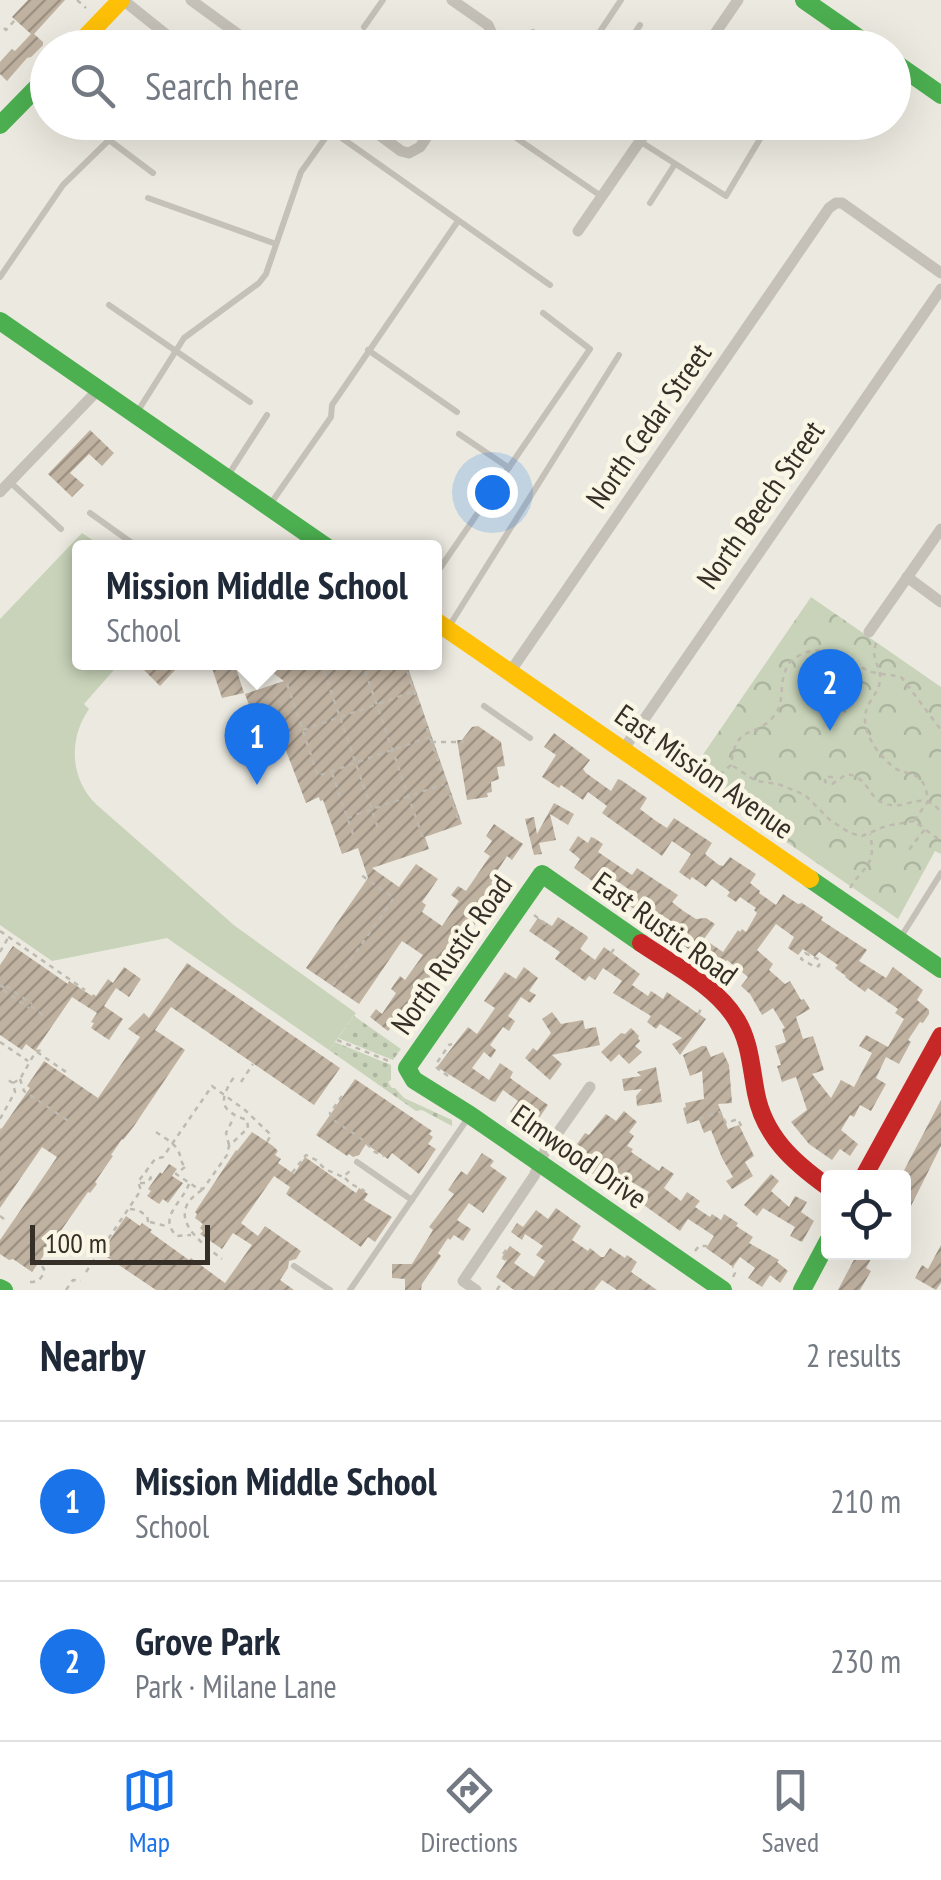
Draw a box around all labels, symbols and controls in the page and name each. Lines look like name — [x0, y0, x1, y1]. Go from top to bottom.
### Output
search box — [30, 30, 911, 140]
icon: search — [65, 58, 120, 113]
text: Search here — [145, 61, 299, 110]
street label: North Cedar Street — [577, 334, 719, 515]
street label: North Beech Street — [687, 412, 833, 596]
your location — [467, 467, 518, 518]
popup — [72, 540, 442, 670]
text: Mission Middle School — [106, 560, 408, 609]
text: School — [106, 609, 180, 651]
pin: 2 — [798, 648, 862, 731]
street label: East Mission Avenue — [608, 695, 802, 847]
pin: 1 — [224, 702, 290, 785]
street label: East Rustic Road — [586, 862, 746, 993]
street label: North Rustic Road — [382, 867, 520, 1041]
street label: Elmwood Drive — [505, 1095, 655, 1217]
map controls — [821, 1170, 911, 1260]
button: locate — [821, 1170, 911, 1260]
scale bar — [30, 1220, 210, 1264]
text: 100 m — [45, 1224, 107, 1261]
text: Nearby — [40, 1328, 145, 1383]
text: 2 results — [806, 1334, 901, 1376]
text: Mission Middle School — [135, 1456, 437, 1505]
text: 1 — [65, 1480, 80, 1522]
text: 210 m — [830, 1480, 901, 1522]
text: School — [135, 1505, 209, 1547]
text: Grove Park — [135, 1616, 280, 1665]
text: 2 — [65, 1640, 80, 1682]
text: 230 m — [830, 1640, 901, 1682]
text: Park · Milane Lane — [135, 1665, 337, 1707]
tab: Map — [122, 1763, 177, 1860]
tab: Directions — [420, 1763, 518, 1860]
tab: Saved — [761, 1763, 819, 1860]

